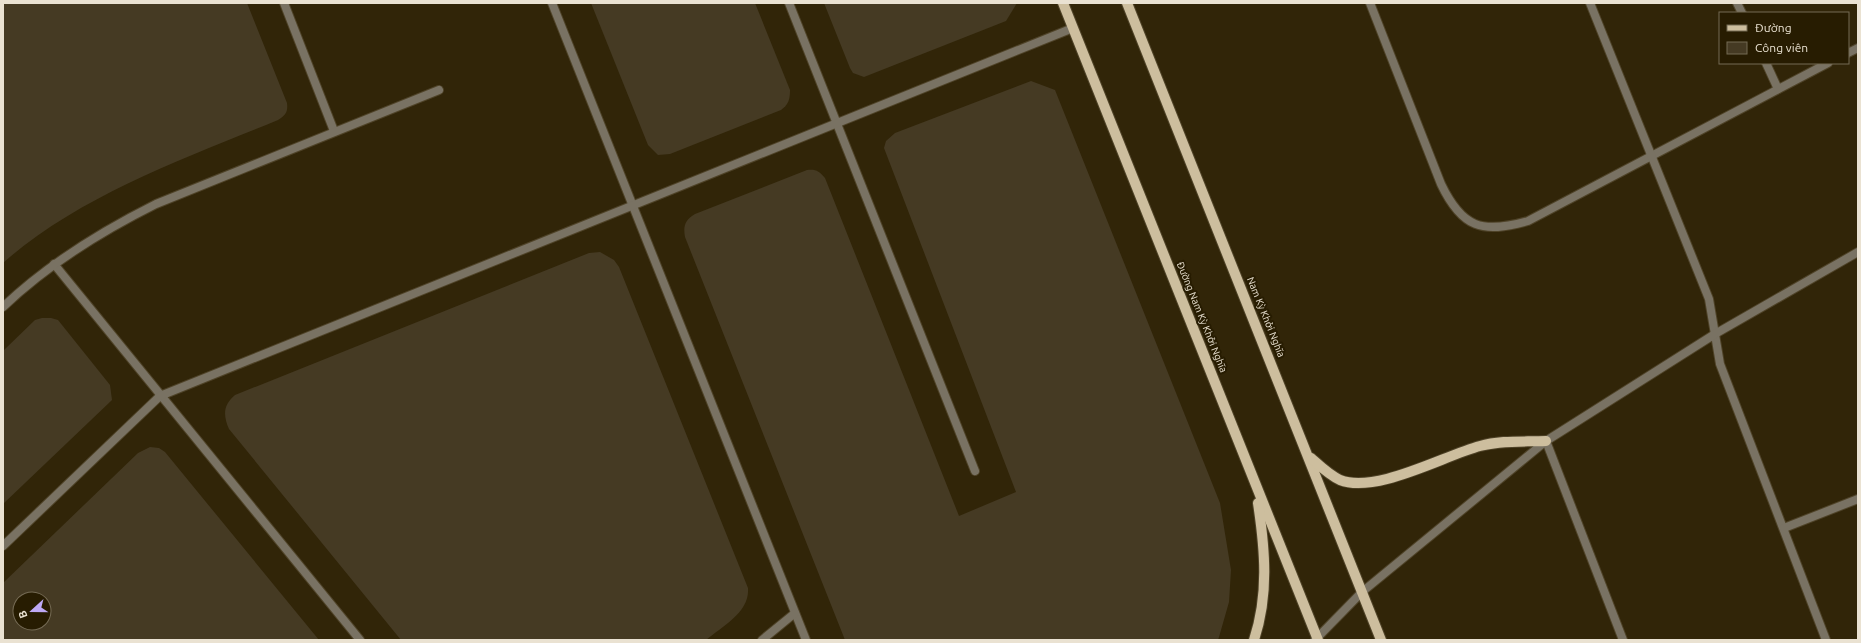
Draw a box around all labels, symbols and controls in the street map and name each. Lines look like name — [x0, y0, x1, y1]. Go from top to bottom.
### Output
legend — [1719, 12, 1849, 64]
text: Đường — [1755, 21, 1792, 34]
text: Công viên — [1755, 41, 1808, 54]
street label: Đường Nam Kỳ Khởi Nghĩa — [1175, 260, 1229, 374]
street label: Nam Kỳ Khởi Nghĩa — [1245, 275, 1287, 359]
north arrow — [12, 591, 52, 631]
text: B — [16, 609, 30, 620]

